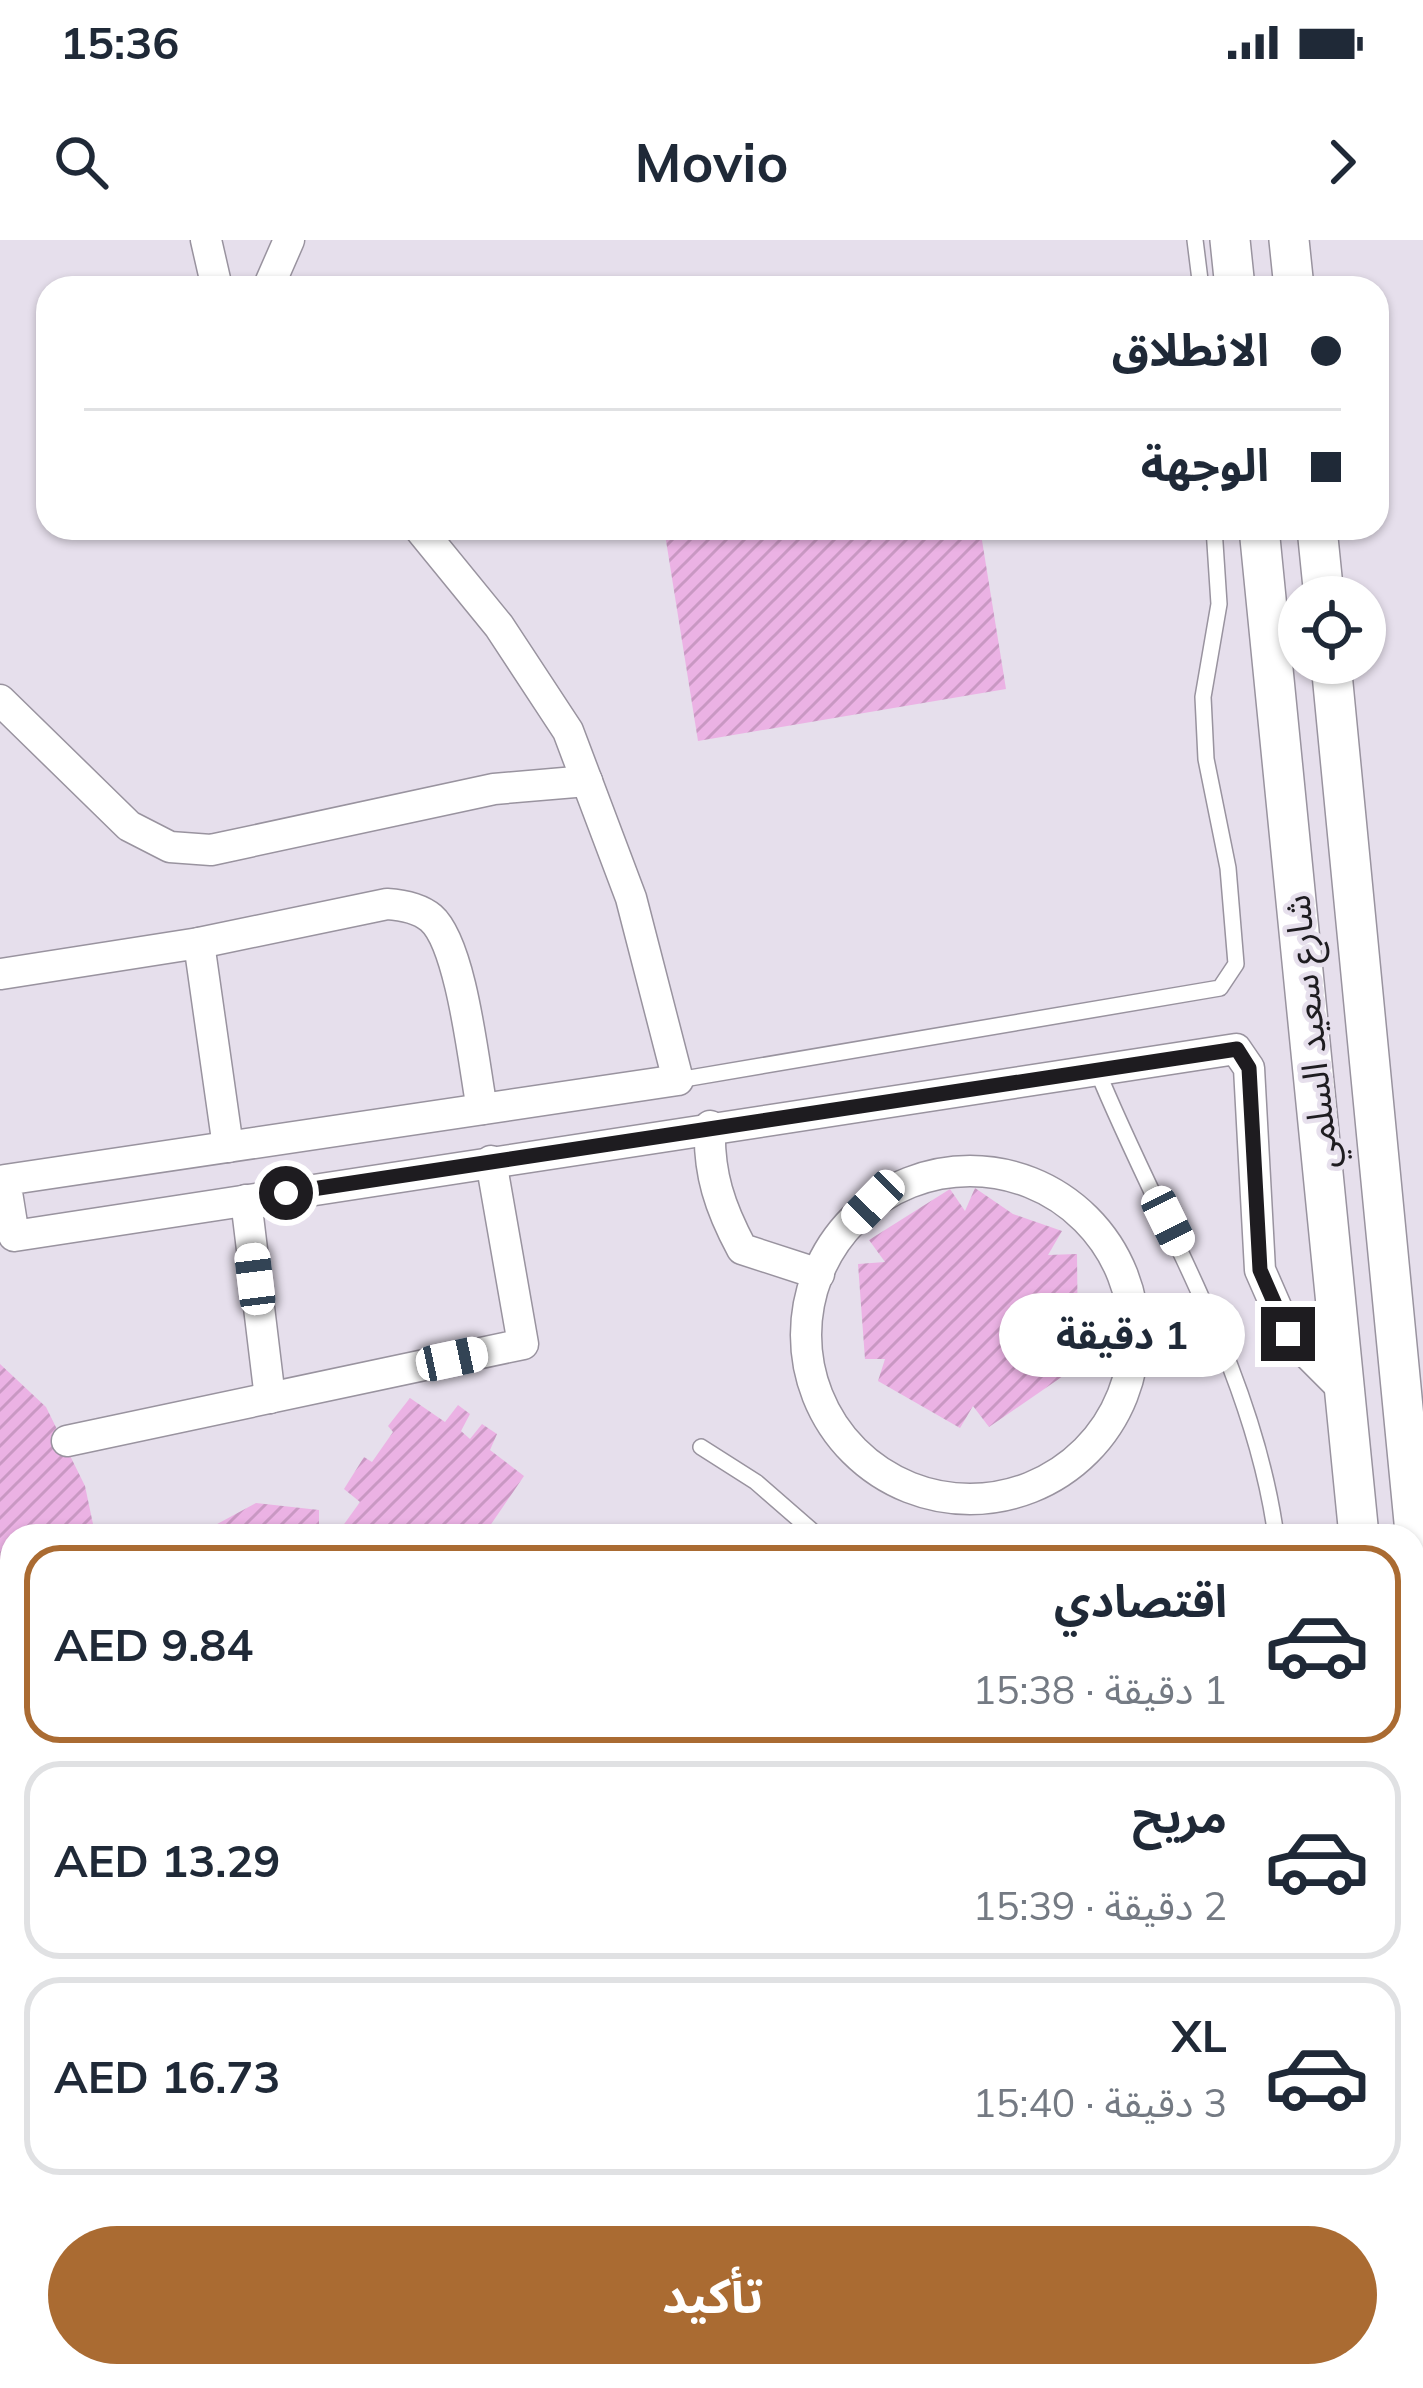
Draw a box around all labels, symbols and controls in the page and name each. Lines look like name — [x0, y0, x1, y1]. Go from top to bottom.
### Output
text: 15:36 — [60, 14, 179, 70]
text: Movio — [635, 128, 788, 196]
icon: search — [48, 129, 114, 195]
icon: forward — [1309, 129, 1375, 195]
text: الانطلاق — [1112, 321, 1269, 377]
text: الوجهة — [1141, 436, 1269, 492]
map controls — [1278, 576, 1386, 684]
button: locate — [1278, 576, 1386, 684]
street label: شارع سعيد السلمي — [1273, 892, 1353, 1171]
car — [835, 1164, 911, 1240]
route start — [259, 1166, 313, 1220]
car — [1136, 1181, 1200, 1261]
car — [233, 1241, 277, 1317]
callout: 1 دقيقة — [1000, 1292, 1246, 1376]
route end — [1261, 1307, 1315, 1361]
text: 1 دقيقة — [1056, 1310, 1188, 1359]
car — [413, 1334, 491, 1384]
text: اقتصادي — [1054, 1572, 1227, 1628]
icon: car — [1263, 1590, 1371, 1698]
text: AED 9.84 — [54, 1616, 253, 1672]
text: 1 دقيقة · 15:38 — [973, 1665, 1227, 1714]
text: مريح — [1132, 1788, 1227, 1844]
icon: car — [1263, 1806, 1371, 1914]
text: AED 13.29 — [54, 1832, 280, 1888]
text: 2 دقيقة · 15:39 — [973, 1881, 1227, 1930]
text: XL — [1172, 2007, 1227, 2063]
icon: car — [1263, 2022, 1371, 2130]
text: AED 16.73 — [54, 2048, 280, 2104]
text: 3 دقيقة · 15:40 — [973, 2078, 1227, 2127]
button: تأكيد — [48, 2226, 1377, 2364]

